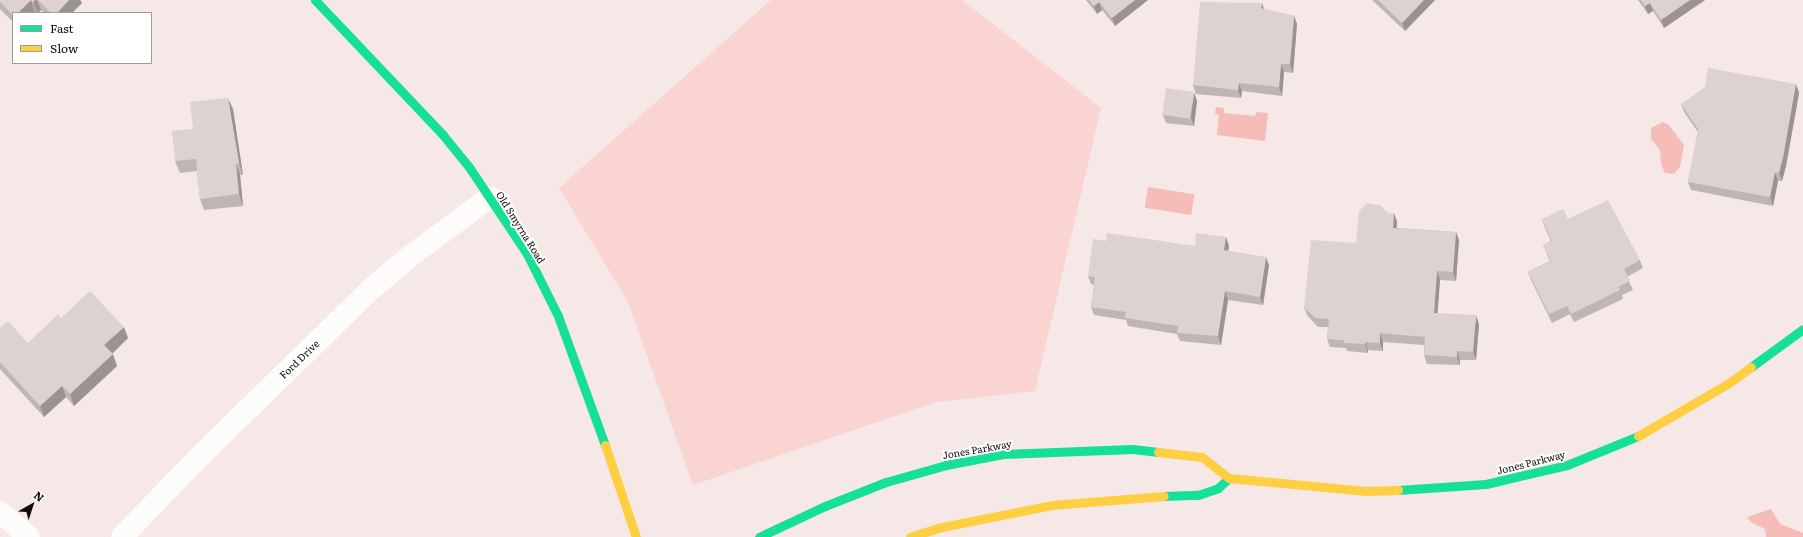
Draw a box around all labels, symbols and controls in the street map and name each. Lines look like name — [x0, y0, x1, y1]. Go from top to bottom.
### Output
legend — [12, 12, 152, 64]
text: Fast — [50, 19, 73, 37]
text: Slow — [50, 39, 78, 57]
street label: Old Smyrna Road — [494, 189, 548, 265]
street label: Ford Drive — [277, 337, 321, 381]
street label: Jones Parkway — [942, 437, 1012, 461]
street label: Jones Parkway — [1496, 448, 1566, 476]
north arrow — [12, 485, 52, 525]
text: N — [31, 487, 48, 505]

